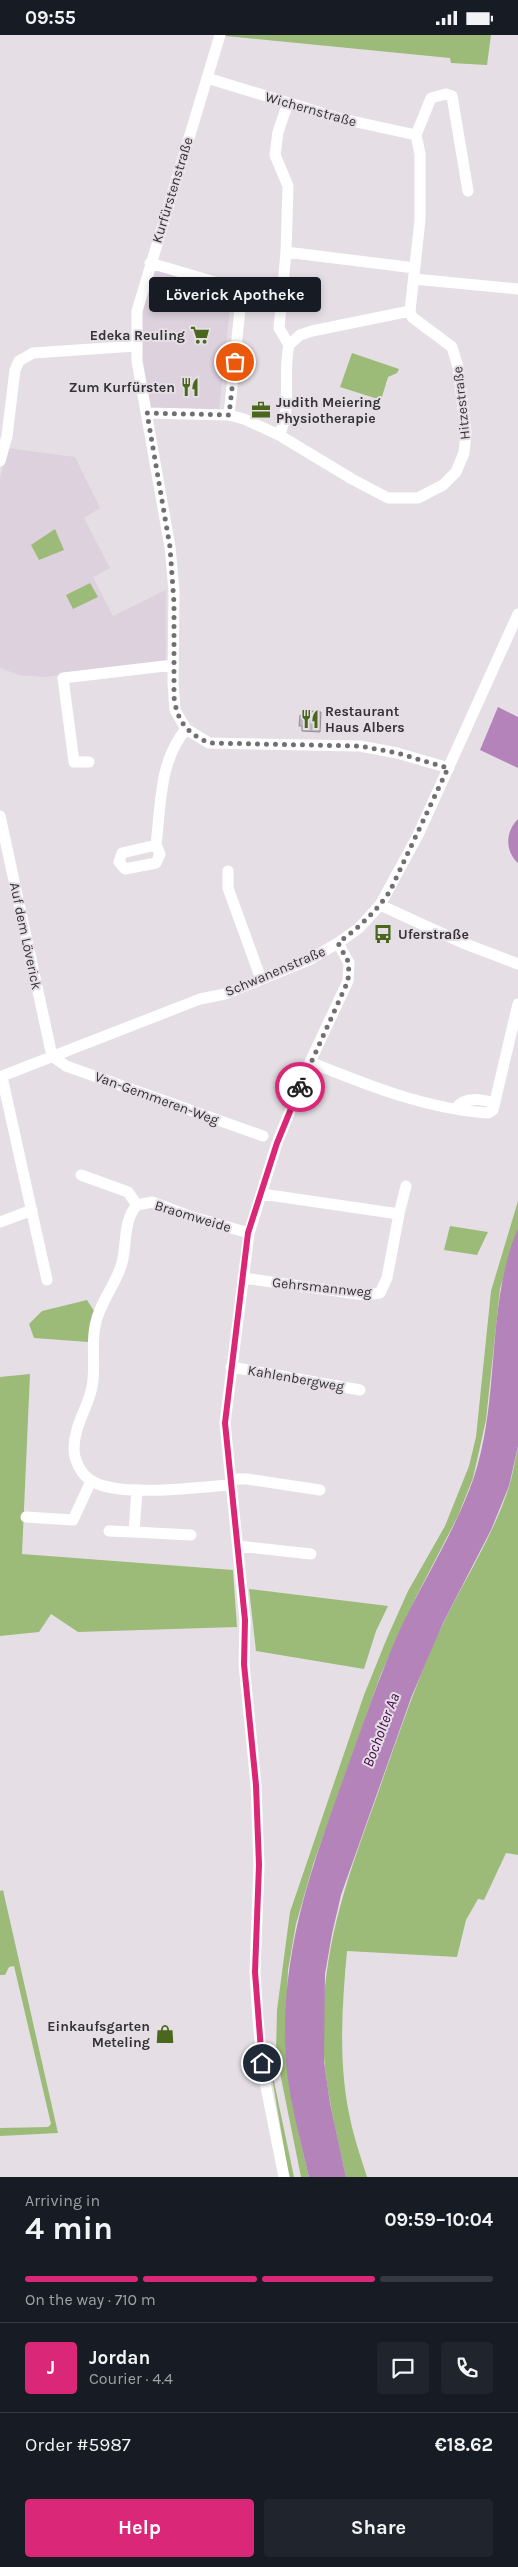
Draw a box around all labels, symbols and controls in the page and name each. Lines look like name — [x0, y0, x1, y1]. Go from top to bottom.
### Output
text: 09:55 — [25, 7, 76, 29]
street label: Wichernstraße — [263, 88, 358, 131]
street label: Kurfürstenstraße — [148, 135, 197, 245]
callout: Löverick Apotheke — [149, 277, 321, 312]
text: Löverick Apotheke — [166, 285, 304, 304]
supermarket icon: Edeka Reuling — [189, 324, 211, 346]
place label: Edeka Reuling — [90, 327, 185, 344]
pin — [214, 341, 256, 383]
icon: bag — [221, 348, 249, 376]
street label: Hitzestraße — [449, 365, 474, 441]
restaurant icon: Zum Kurfürsten — [179, 376, 201, 398]
place label: Zum Kurfürsten — [69, 379, 175, 396]
place label: Judith Meiering Physiotherapie — [276, 394, 381, 427]
office icon: Judith Meiering Physiotherapie — [250, 399, 272, 421]
place label: Restaurant Haus Albers — [325, 703, 405, 736]
restaurant icon: Restaurant Haus Albers — [299, 708, 321, 730]
street label: Auf dem Löverick — [6, 881, 45, 991]
bus stop icon: Uferstraße — [372, 923, 394, 945]
place label: Uferstraße — [398, 926, 469, 943]
street label: Schwanenstraße — [223, 943, 328, 1000]
courier — [275, 1062, 325, 1112]
street label: Van-Gemmeren-Weg — [92, 1068, 221, 1129]
icon: bike — [286, 1073, 314, 1101]
street label: Braomweide — [152, 1197, 233, 1236]
street label: Gehrsmannweg — [271, 1274, 373, 1301]
street label: Kahlenbergweg — [246, 1362, 346, 1395]
water label: Bocholter Aa — [359, 1691, 403, 1769]
place label: Einkaufsgarten Meteling — [47, 2018, 150, 2051]
shop icon: Einkaufsgarten Meteling — [154, 2023, 176, 2045]
pin — [241, 2042, 283, 2084]
icon: home — [248, 2049, 276, 2077]
text: Arriving in — [25, 2191, 100, 2210]
text: 09:59–10:04 — [384, 2209, 493, 2231]
text: 4 min — [25, 2210, 113, 2247]
text: On the way · 710 m — [25, 2290, 156, 2309]
button: chat — [377, 2342, 429, 2394]
button: phone — [441, 2342, 493, 2394]
text: Jordan — [89, 2347, 150, 2369]
text: J — [47, 2357, 55, 2379]
text: Courier · 4.4 — [89, 2369, 173, 2388]
text: Order #5987 — [25, 2434, 131, 2456]
text: €18.62 — [435, 2434, 493, 2456]
button: Help — [25, 2499, 254, 2557]
button: Share — [264, 2499, 493, 2557]

